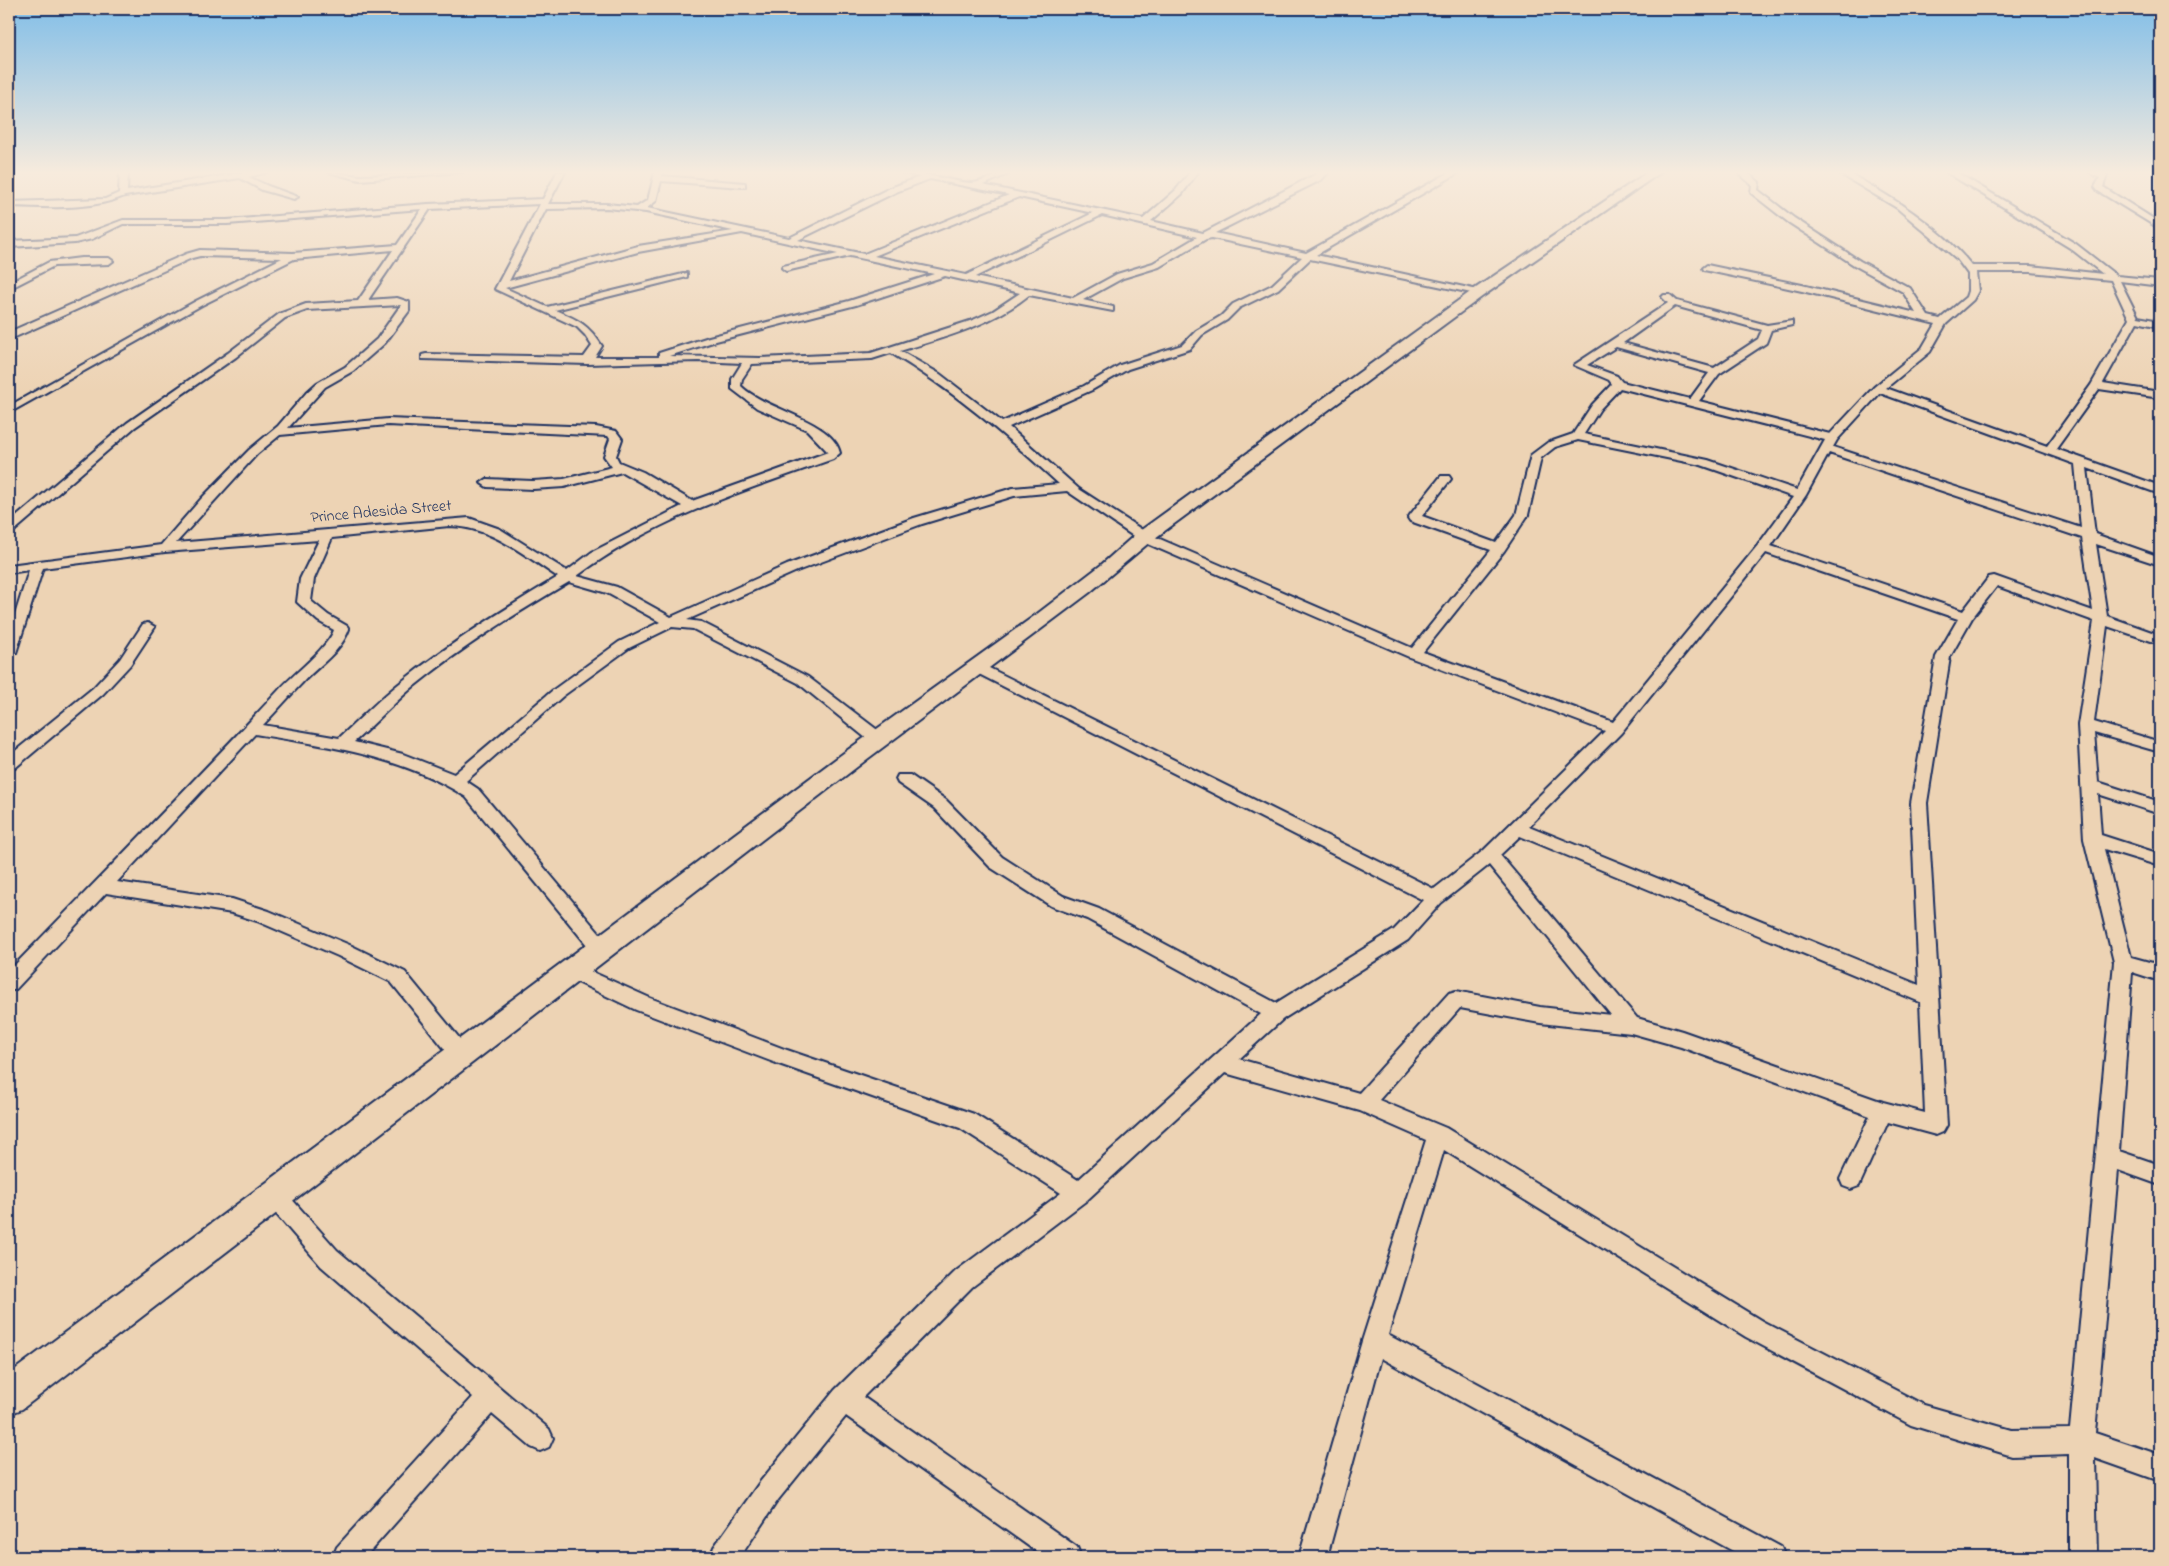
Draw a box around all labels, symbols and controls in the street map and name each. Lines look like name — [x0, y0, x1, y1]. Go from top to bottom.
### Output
street label: Prince Adesida Street — [310, 494, 453, 530]

